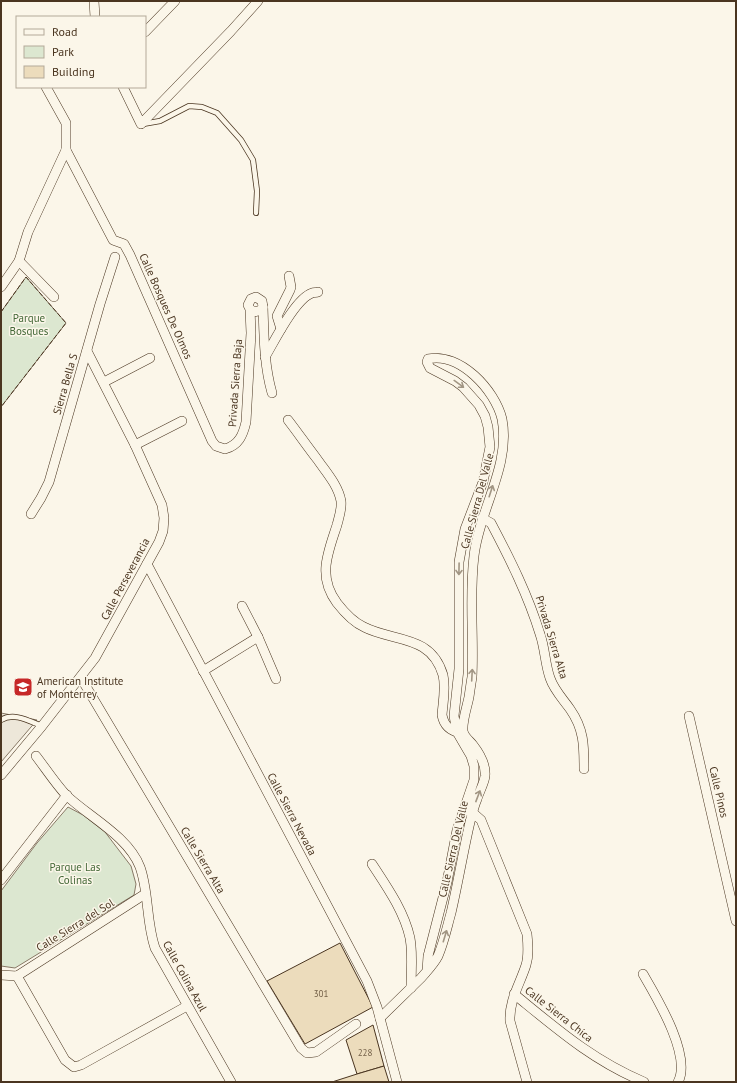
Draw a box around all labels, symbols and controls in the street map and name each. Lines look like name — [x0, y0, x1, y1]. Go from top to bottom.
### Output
legend — [16, 16, 146, 88]
text: Road — [52, 24, 77, 39]
text: Park — [52, 44, 74, 59]
text: Building — [52, 64, 95, 79]
street label: Calle Bosques De Olmos — [136, 251, 196, 361]
park label: Parque Bosques — [9, 311, 49, 338]
street label: Privada Sierra Baja — [225, 339, 245, 427]
street label: Sierra Bella S — [50, 352, 80, 416]
one-way arrow — [453, 380, 464, 388]
street label: Calle Sierra Del Valle — [457, 451, 497, 550]
one-way arrow — [488, 485, 495, 498]
street label: Calle Perseverancia — [97, 536, 153, 622]
one-way arrow — [455, 562, 463, 575]
street label: Privada Sierra Alta — [533, 594, 571, 680]
one-way arrow — [468, 669, 475, 682]
place label: American Institute of Monterrey — [37, 674, 124, 701]
school or university icon: American Institute of Monterrey — [12, 676, 34, 698]
street label: Calle Pinos — [706, 765, 732, 819]
street label: Calle Sierra Nevada — [264, 770, 320, 858]
one-way arrow — [475, 791, 482, 803]
street label: Calle Sierra Del Valle — [435, 799, 471, 899]
street label: Calle Sierra Alta — [178, 824, 228, 896]
park label: Parque Las Colinas — [50, 860, 101, 887]
street label: Calle Sierra del Sol — [33, 895, 117, 955]
one-way arrow — [442, 930, 449, 943]
street label: Calle Colina Azul — [160, 938, 211, 1015]
street label: Calle Sierra Chica — [522, 983, 596, 1045]
house number: 301 — [314, 988, 328, 999]
house number: 228 — [358, 1047, 372, 1058]

